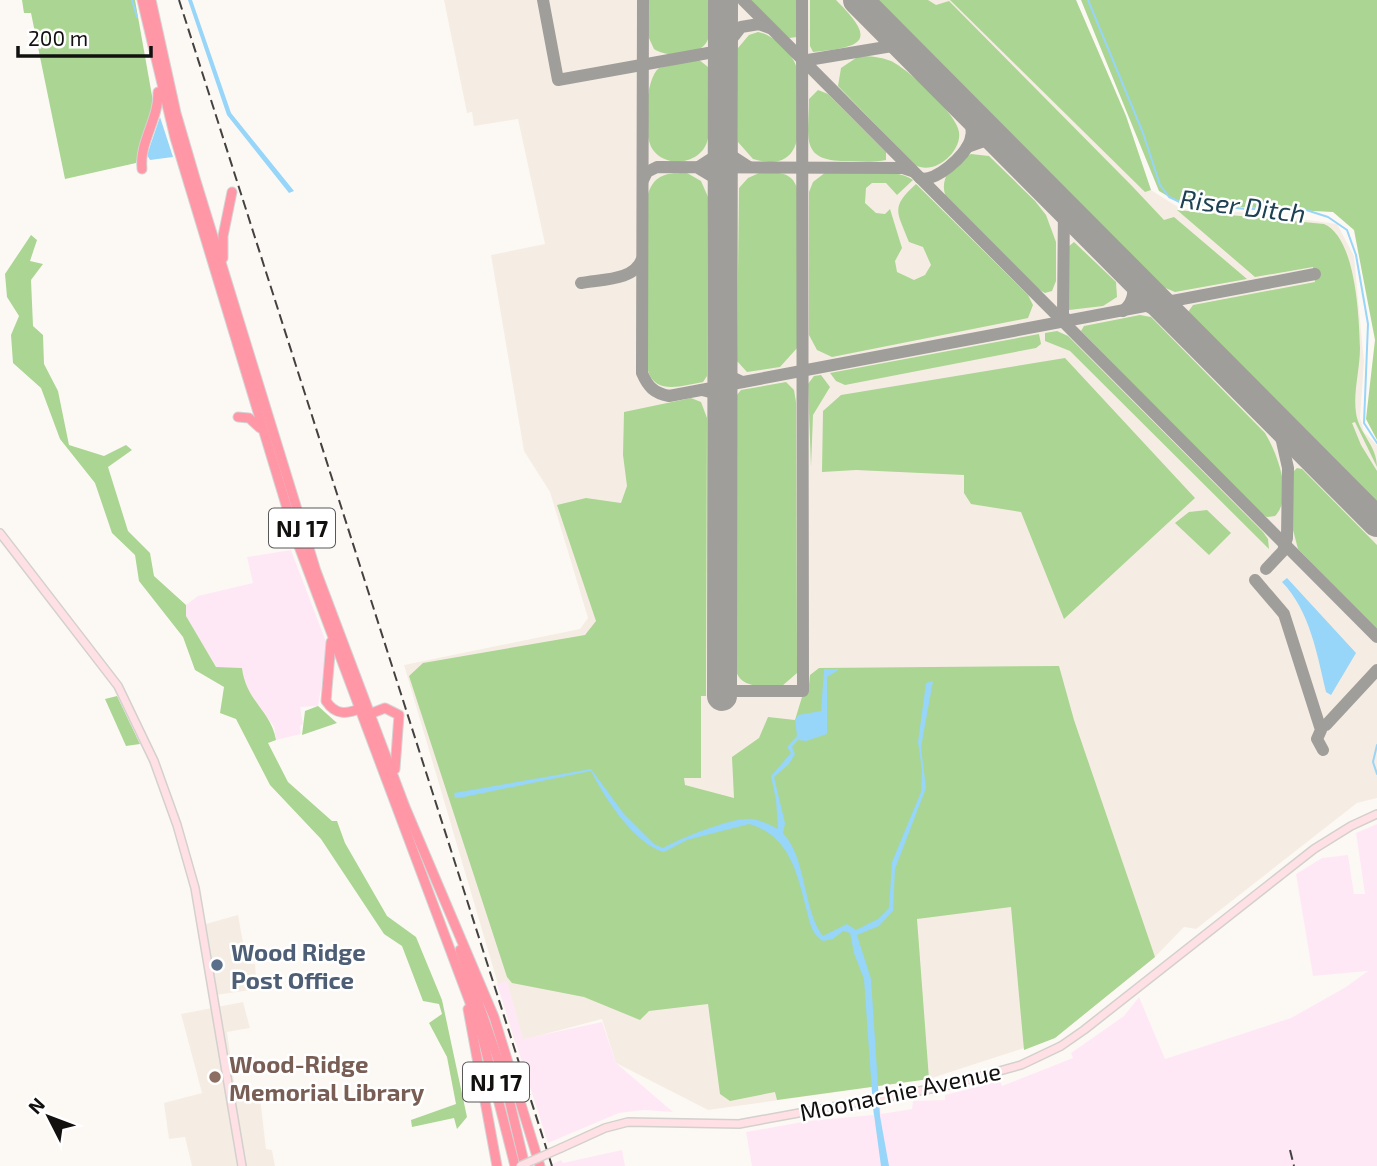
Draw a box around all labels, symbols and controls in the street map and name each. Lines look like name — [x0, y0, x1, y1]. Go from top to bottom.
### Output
scale bar — [18, 14, 150, 58]
text: 200 m — [28, 25, 88, 50]
water label: Riser Ditch — [1178, 182, 1308, 228]
road number: NJ 17 — [269, 508, 335, 548]
place label: Wood Ridge Post Office — [231, 937, 366, 994]
marker: Wood Ridge Post Office — [209, 957, 225, 973]
place label: Wood-Ridge Memorial Library — [229, 1049, 425, 1106]
street label: Moonachie Avenue — [797, 1055, 1003, 1127]
road number: NJ 17 — [463, 1063, 529, 1102]
marker: Wood-Ridge Memorial Library — [207, 1069, 223, 1085]
north arrow — [14, 1082, 84, 1152]
text: N — [23, 1092, 49, 1118]

